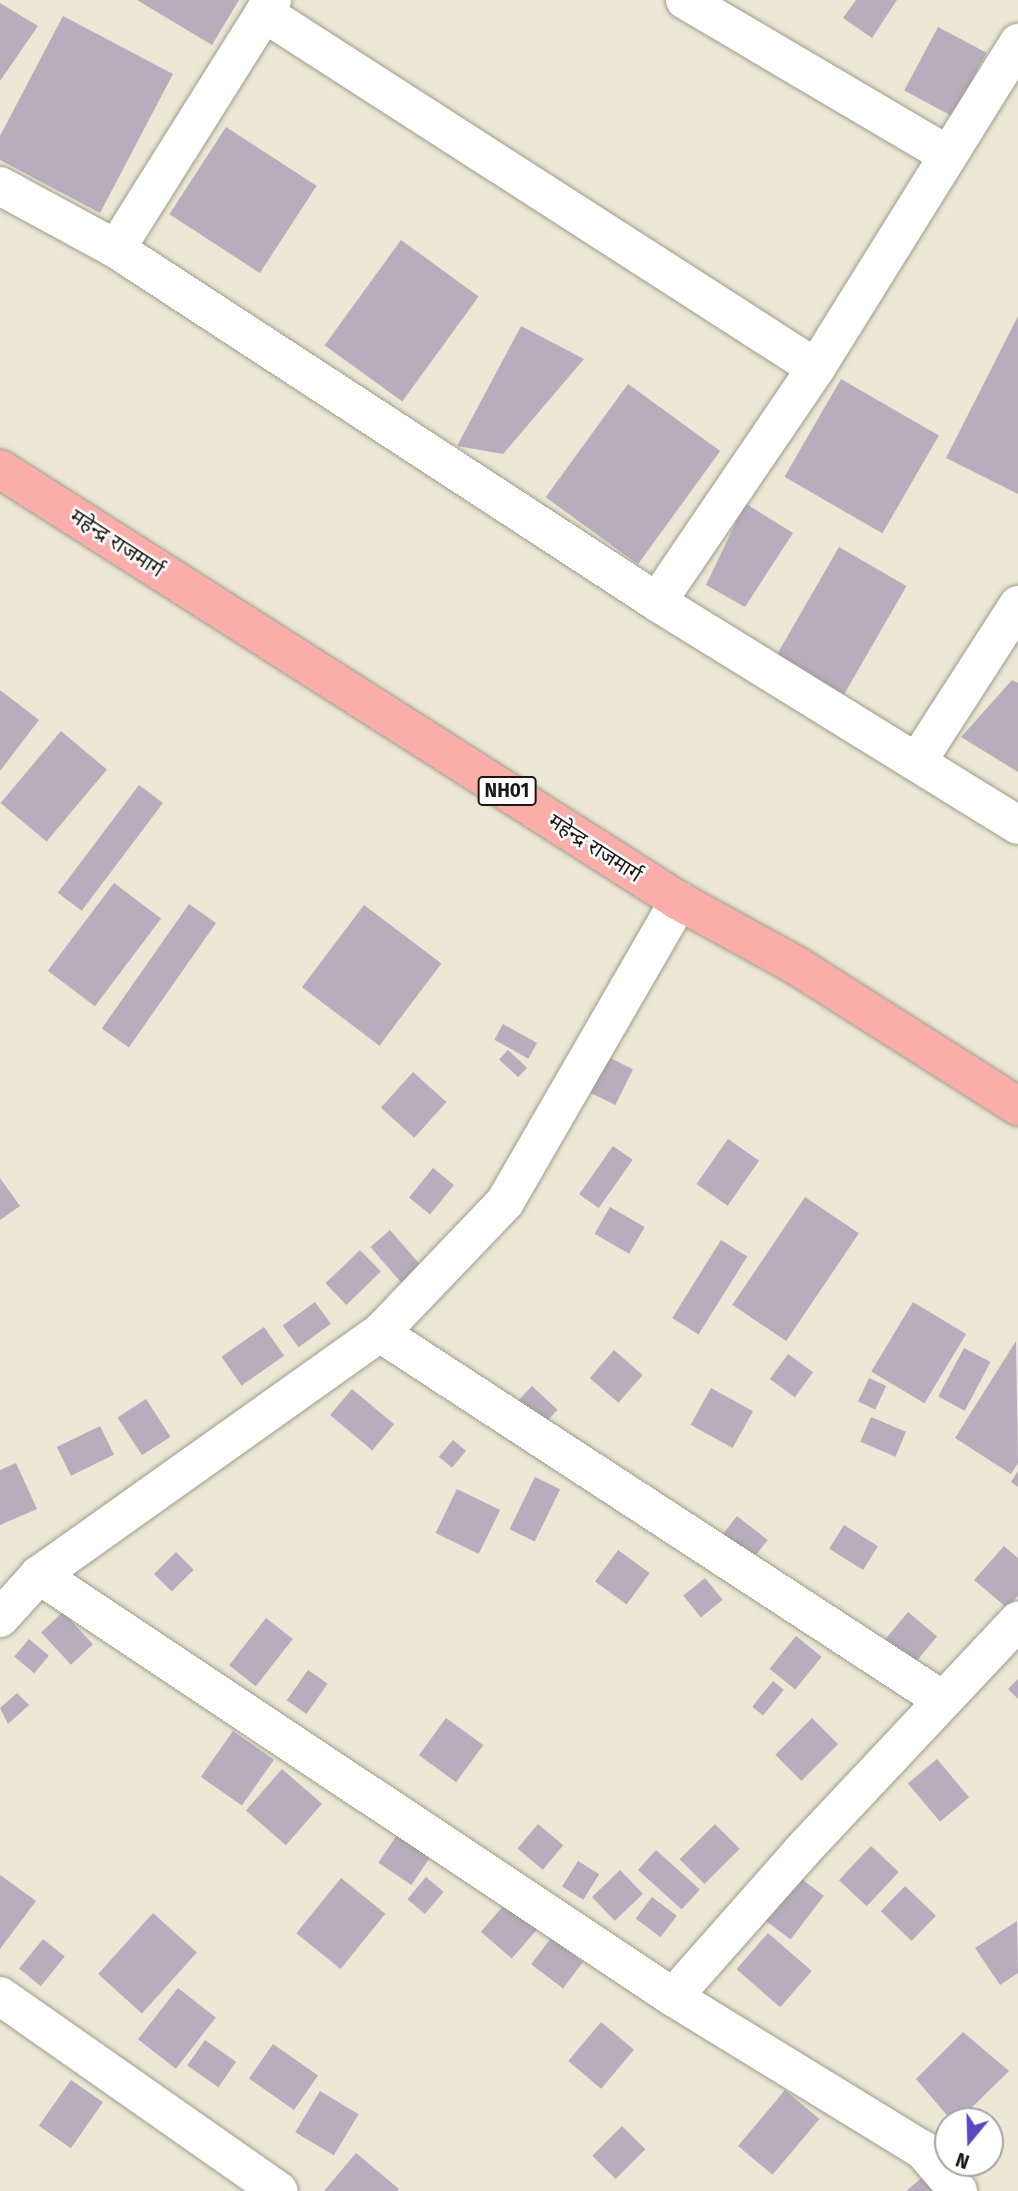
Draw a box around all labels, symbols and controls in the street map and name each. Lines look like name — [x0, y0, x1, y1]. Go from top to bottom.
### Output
street label: महेन्द्र राजमार्ग — [66, 503, 168, 583]
road number: NH01 — [477, 776, 537, 806]
street label: महेन्द्र राजमार्ग — [544, 808, 646, 888]
north arrow — [934, 2107, 1004, 2177]
text: N — [953, 2148, 972, 2173]

